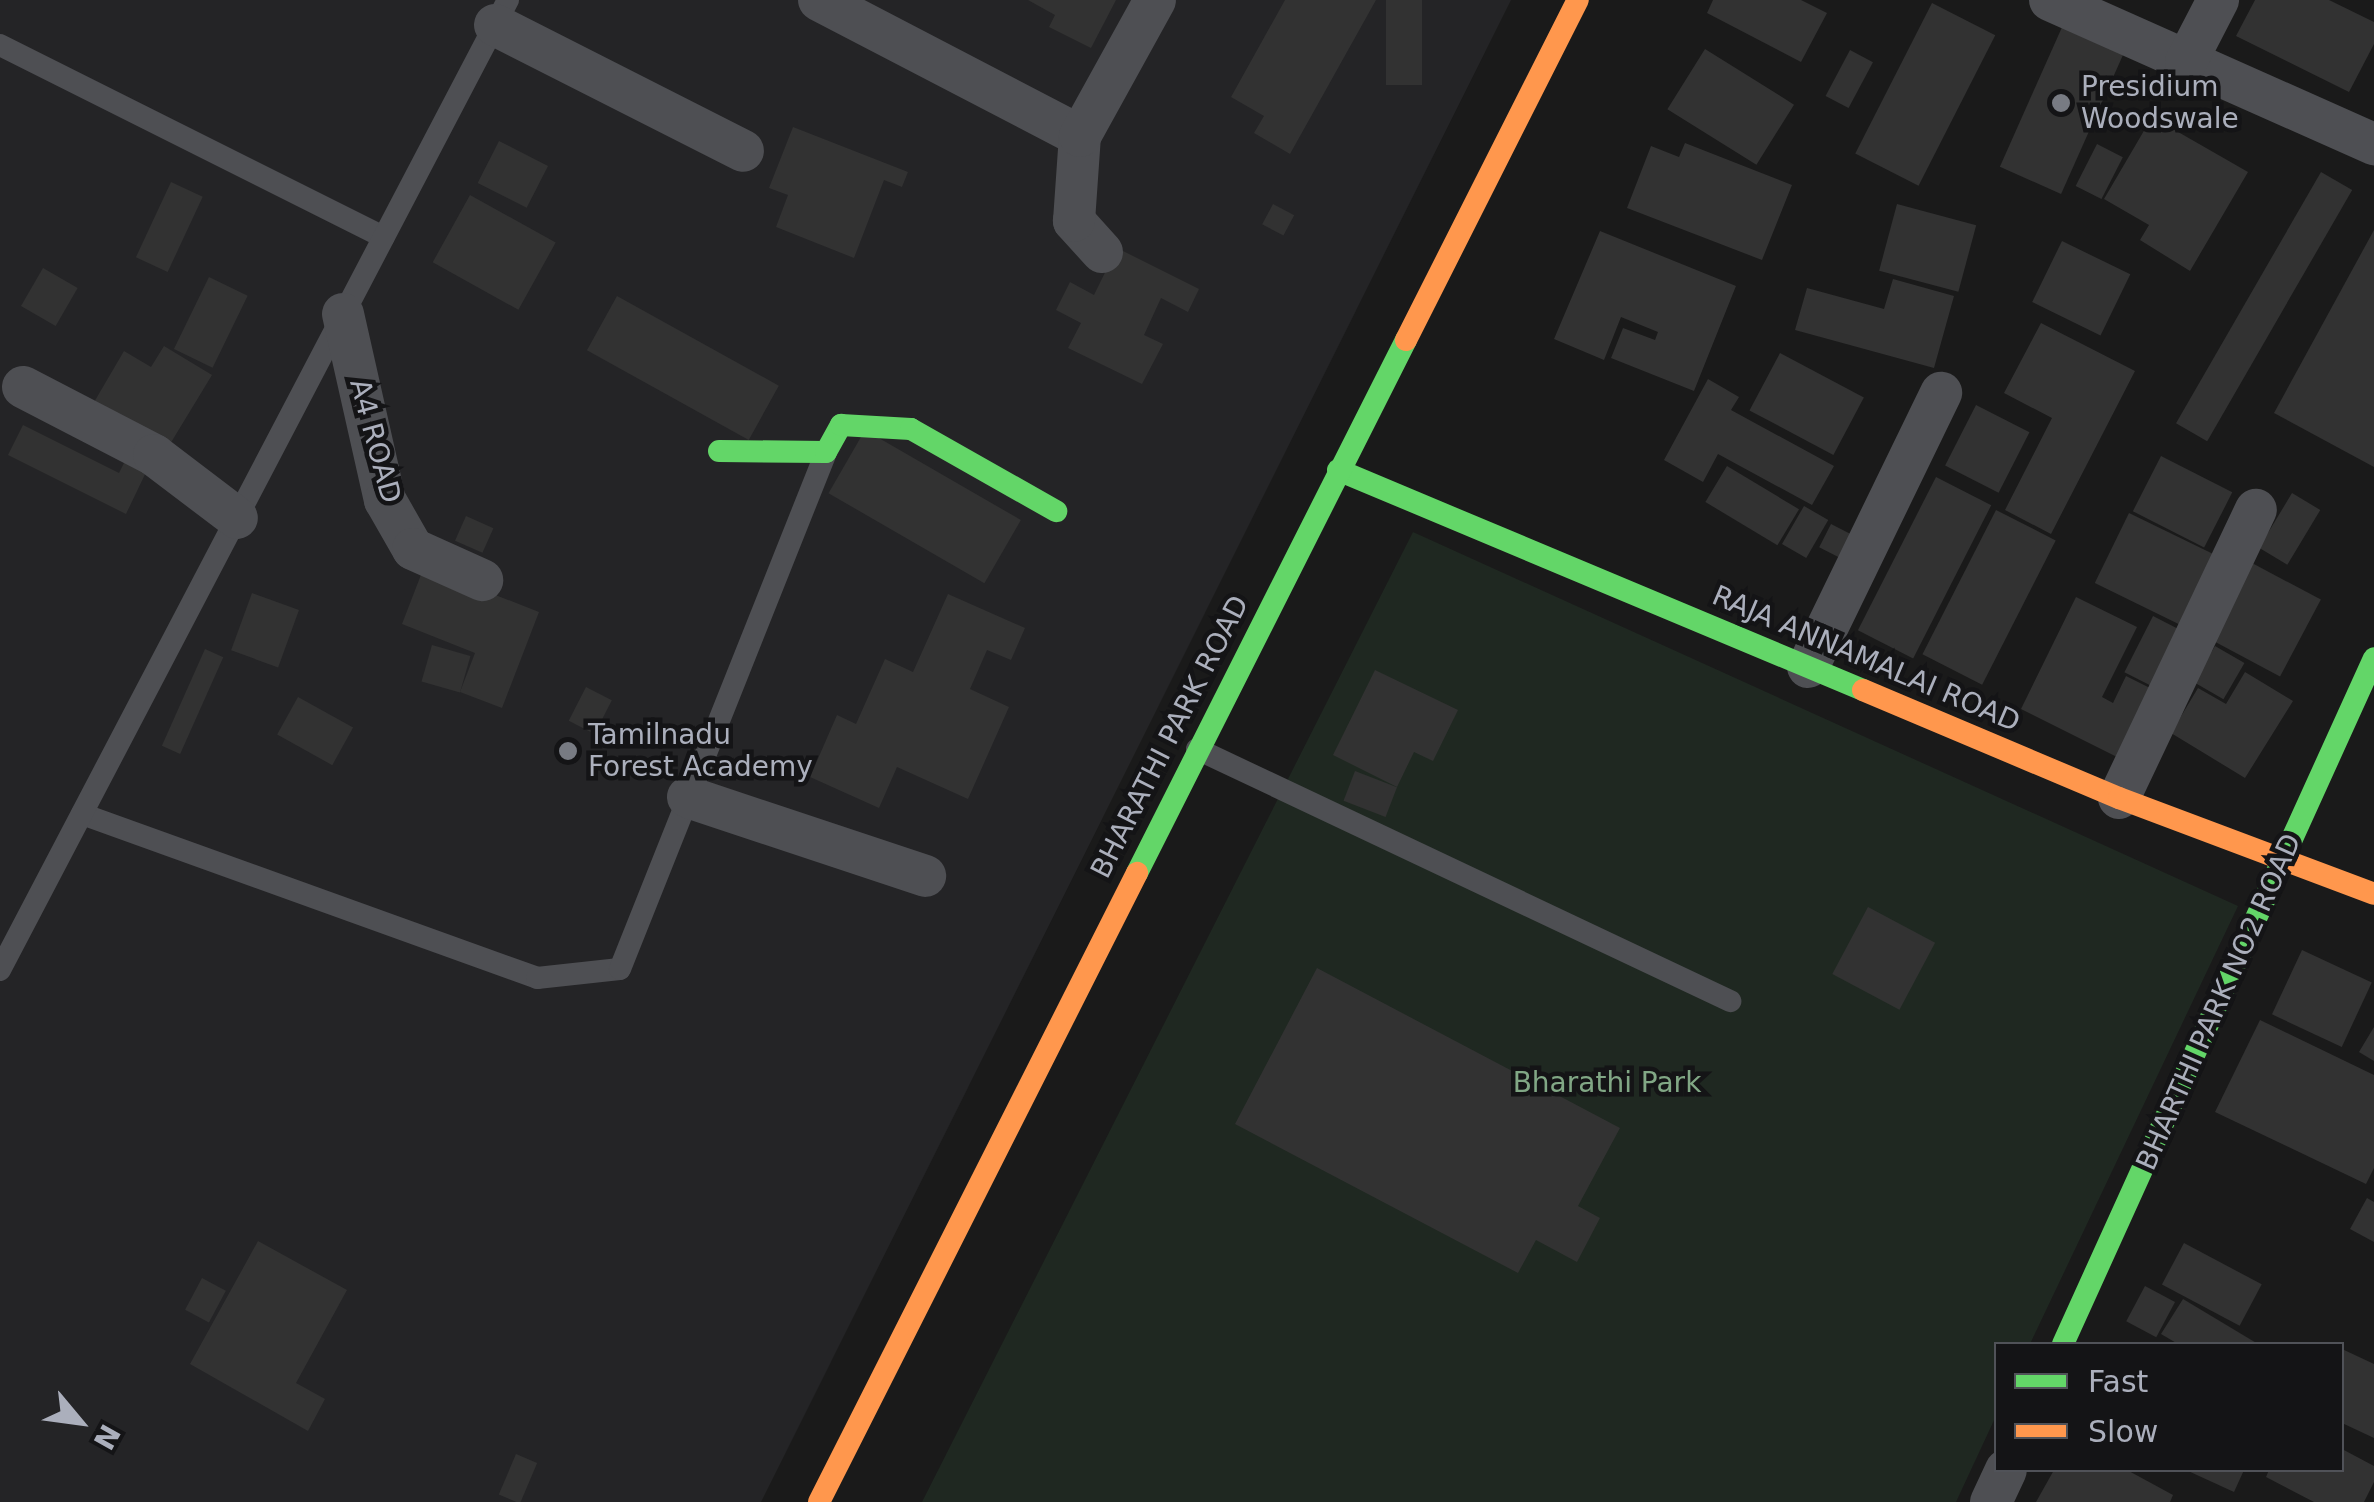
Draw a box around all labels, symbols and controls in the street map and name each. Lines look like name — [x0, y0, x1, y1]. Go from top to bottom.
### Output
place label: Presidium Woodswale — [2081, 70, 2239, 136]
marker: Presidium Woodswale — [2050, 92, 2072, 114]
street label: A4 ROAD — [342, 375, 408, 507]
street label: RAJA ANNAMALAI ROAD — [1707, 579, 2025, 739]
street label: BHARATHI PARK ROAD — [1084, 590, 1256, 884]
place label: Tamilnadu Forest Academy — [588, 718, 813, 784]
marker: Tamilnadu Forest Academy — [557, 740, 579, 762]
street label: BHARTHI PARK NO2 ROAD — [2130, 829, 2308, 1175]
park label: Bharathi Park — [1513, 1066, 1701, 1100]
legend — [1994, 1342, 2344, 1472]
text: Fast — [2088, 1364, 2148, 1399]
north arrow — [30, 1372, 130, 1472]
text: Slow — [2088, 1414, 2158, 1449]
text: N — [87, 1419, 127, 1455]

